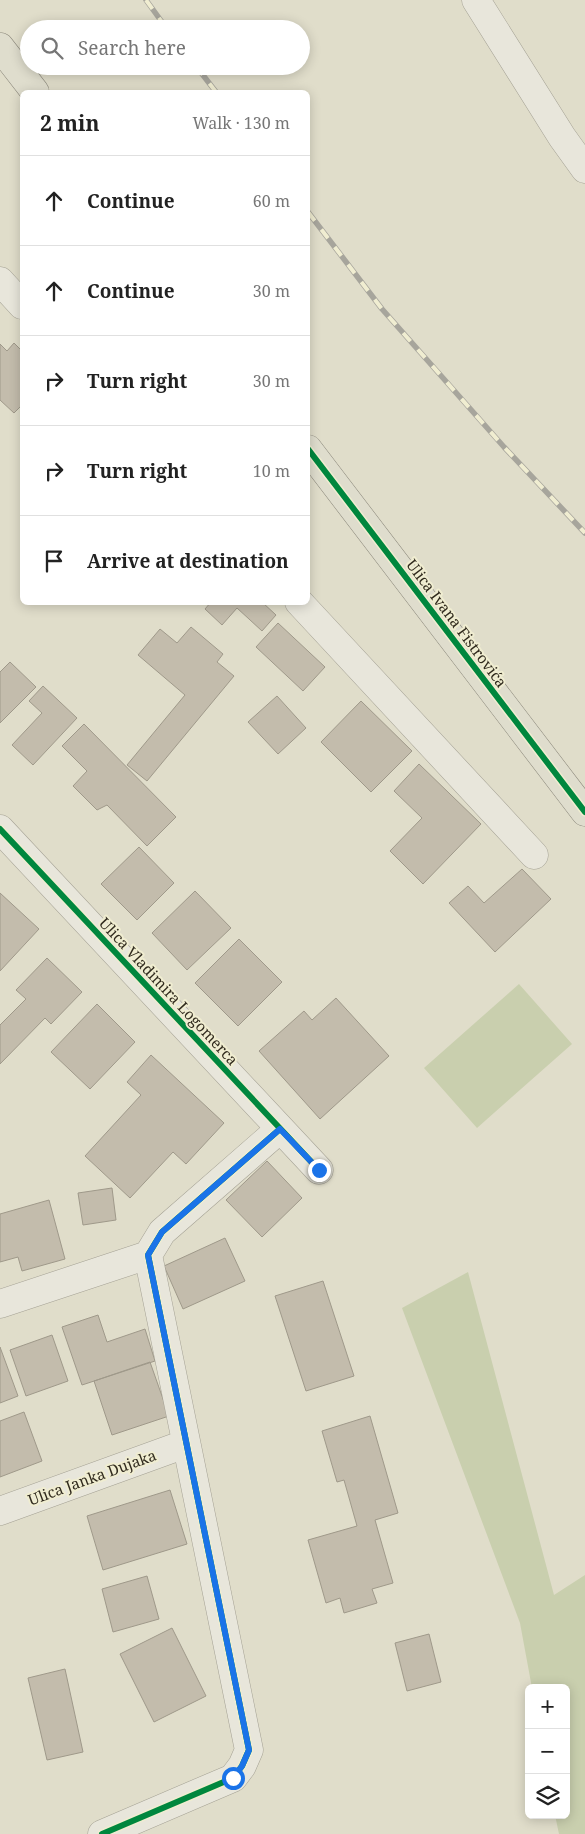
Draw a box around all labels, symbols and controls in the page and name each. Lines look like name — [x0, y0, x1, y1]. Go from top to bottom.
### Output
search box — [20, 20, 310, 75]
icon: search — [38, 34, 66, 62]
text: Search here — [78, 35, 186, 61]
text: 2 min — [40, 109, 99, 137]
text: Walk · 130 m — [193, 112, 290, 134]
icon: ahead — [40, 187, 68, 215]
text: Continue — [87, 188, 175, 214]
text: 60 m — [253, 190, 290, 212]
icon: ahead — [40, 277, 68, 305]
text: Continue — [87, 278, 175, 304]
text: 30 m — [253, 280, 290, 302]
icon: right — [40, 367, 68, 395]
text: Turn right — [87, 368, 187, 394]
text: 30 m — [253, 370, 290, 392]
icon: right — [40, 457, 68, 485]
text: Turn right — [87, 458, 187, 484]
text: 10 m — [253, 460, 290, 482]
icon: arrive — [40, 547, 68, 575]
text: Arrive at destination — [87, 548, 289, 574]
street label: Ulica Ivana Fistrovića — [402, 555, 512, 691]
street label: Ulica Vladimira Logomerca — [95, 913, 243, 1069]
route end — [308, 1159, 331, 1182]
street label: Ulica Janka Dujaka — [25, 1444, 159, 1510]
map controls — [525, 1684, 570, 1819]
button: + — [525, 1684, 570, 1729]
button: − — [525, 1729, 570, 1774]
route start — [222, 1767, 245, 1790]
button: layers — [525, 1774, 570, 1819]

